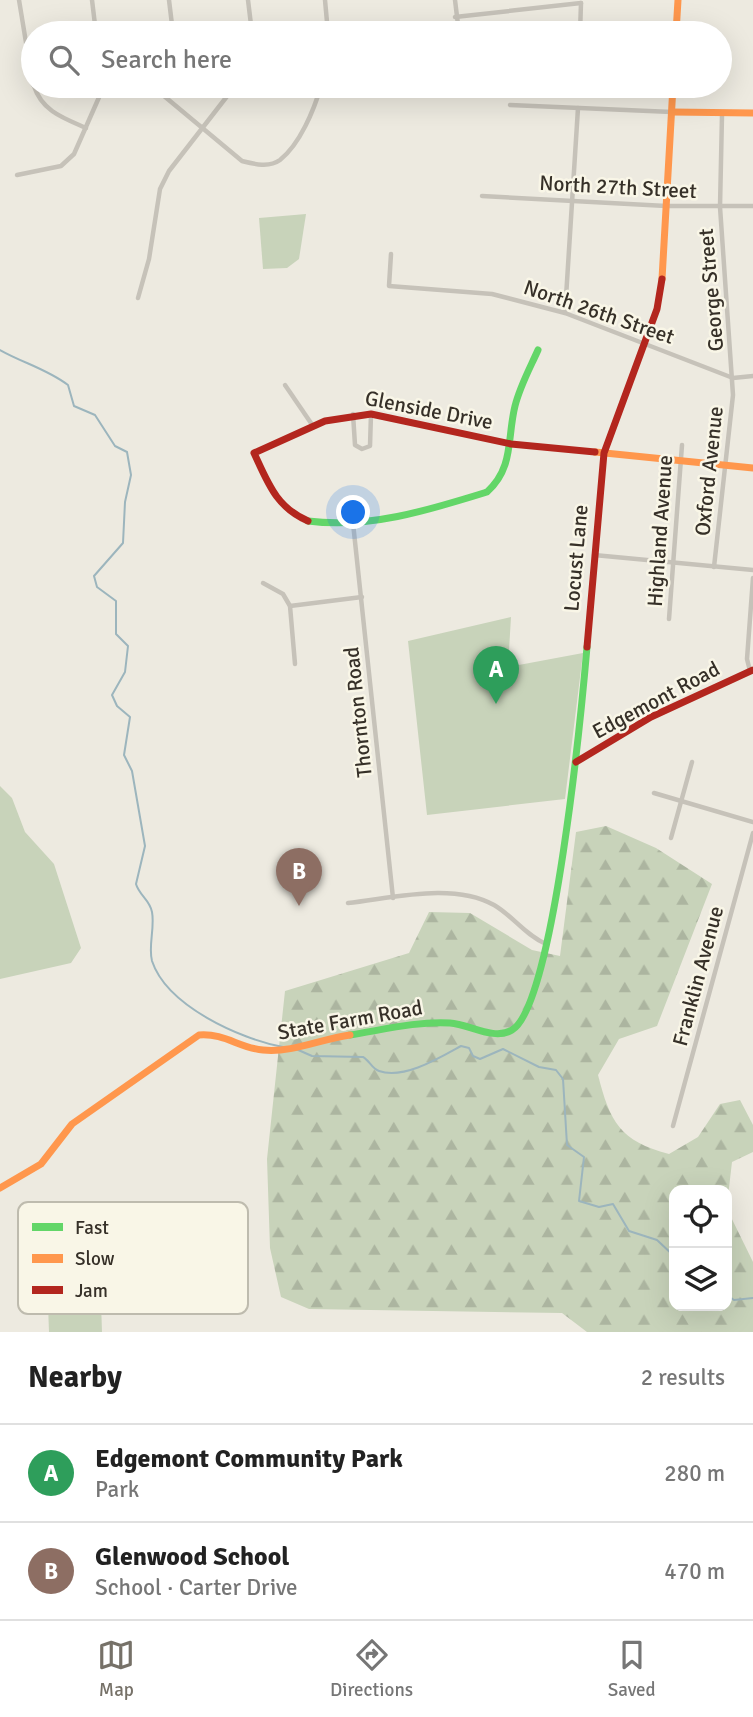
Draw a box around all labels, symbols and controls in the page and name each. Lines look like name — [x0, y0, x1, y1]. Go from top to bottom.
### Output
search box — [21, 21, 732, 98]
icon: search — [45, 41, 83, 79]
text: Search here — [101, 44, 232, 76]
street label: North 27th Street — [539, 170, 697, 204]
street label: George Street — [693, 227, 729, 353]
street label: North 26th Street — [520, 274, 678, 350]
street label: Glenside Drive — [363, 385, 495, 435]
street label: Oxford Avenue — [689, 405, 729, 537]
street label: Highland Avenue — [642, 454, 678, 608]
your location — [336, 495, 370, 529]
street label: Locust Lane — [558, 503, 594, 613]
street label: Thornton Road — [338, 646, 378, 778]
pin: A — [473, 646, 519, 704]
street label: Edgemont Road — [588, 656, 724, 744]
pin: B — [276, 848, 322, 906]
street label: Franklin Avenue — [667, 903, 729, 1049]
street label: State Farm Road — [276, 994, 424, 1046]
map controls — [669, 1185, 732, 1311]
button: locate — [669, 1185, 732, 1248]
legend — [18, 1202, 248, 1314]
text: Fast — [75, 1216, 109, 1240]
text: Slow — [75, 1247, 115, 1271]
button: layers — [669, 1248, 732, 1311]
text: Jam — [75, 1279, 108, 1303]
text: Nearby — [28, 1359, 122, 1396]
text: 2 results — [641, 1363, 725, 1392]
text: Edgemont Community Park — [95, 1443, 403, 1475]
text: A — [44, 1459, 58, 1488]
text: 280 m — [664, 1459, 725, 1488]
text: Park — [95, 1475, 139, 1504]
text: Glenwood School — [95, 1541, 289, 1573]
text: B — [44, 1557, 58, 1586]
text: 470 m — [664, 1557, 725, 1586]
text: School · Carter Drive — [95, 1573, 298, 1602]
tab: Map — [97, 1636, 135, 1702]
tab: Directions — [330, 1636, 413, 1702]
tab: Saved — [608, 1636, 656, 1702]

